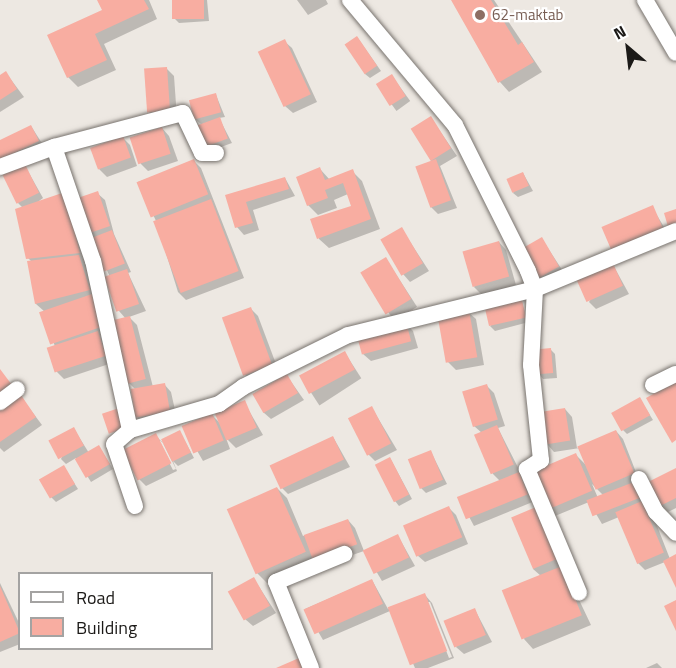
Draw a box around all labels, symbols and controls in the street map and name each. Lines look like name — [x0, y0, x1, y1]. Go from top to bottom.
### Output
place label: 62-maktab — [492, 6, 563, 24]
marker: 62-maktab — [473, 8, 487, 22]
north arrow — [598, 18, 658, 78]
text: N — [609, 19, 630, 45]
legend — [18, 572, 213, 650]
text: Road — [76, 584, 115, 611]
text: Building — [76, 614, 137, 641]

